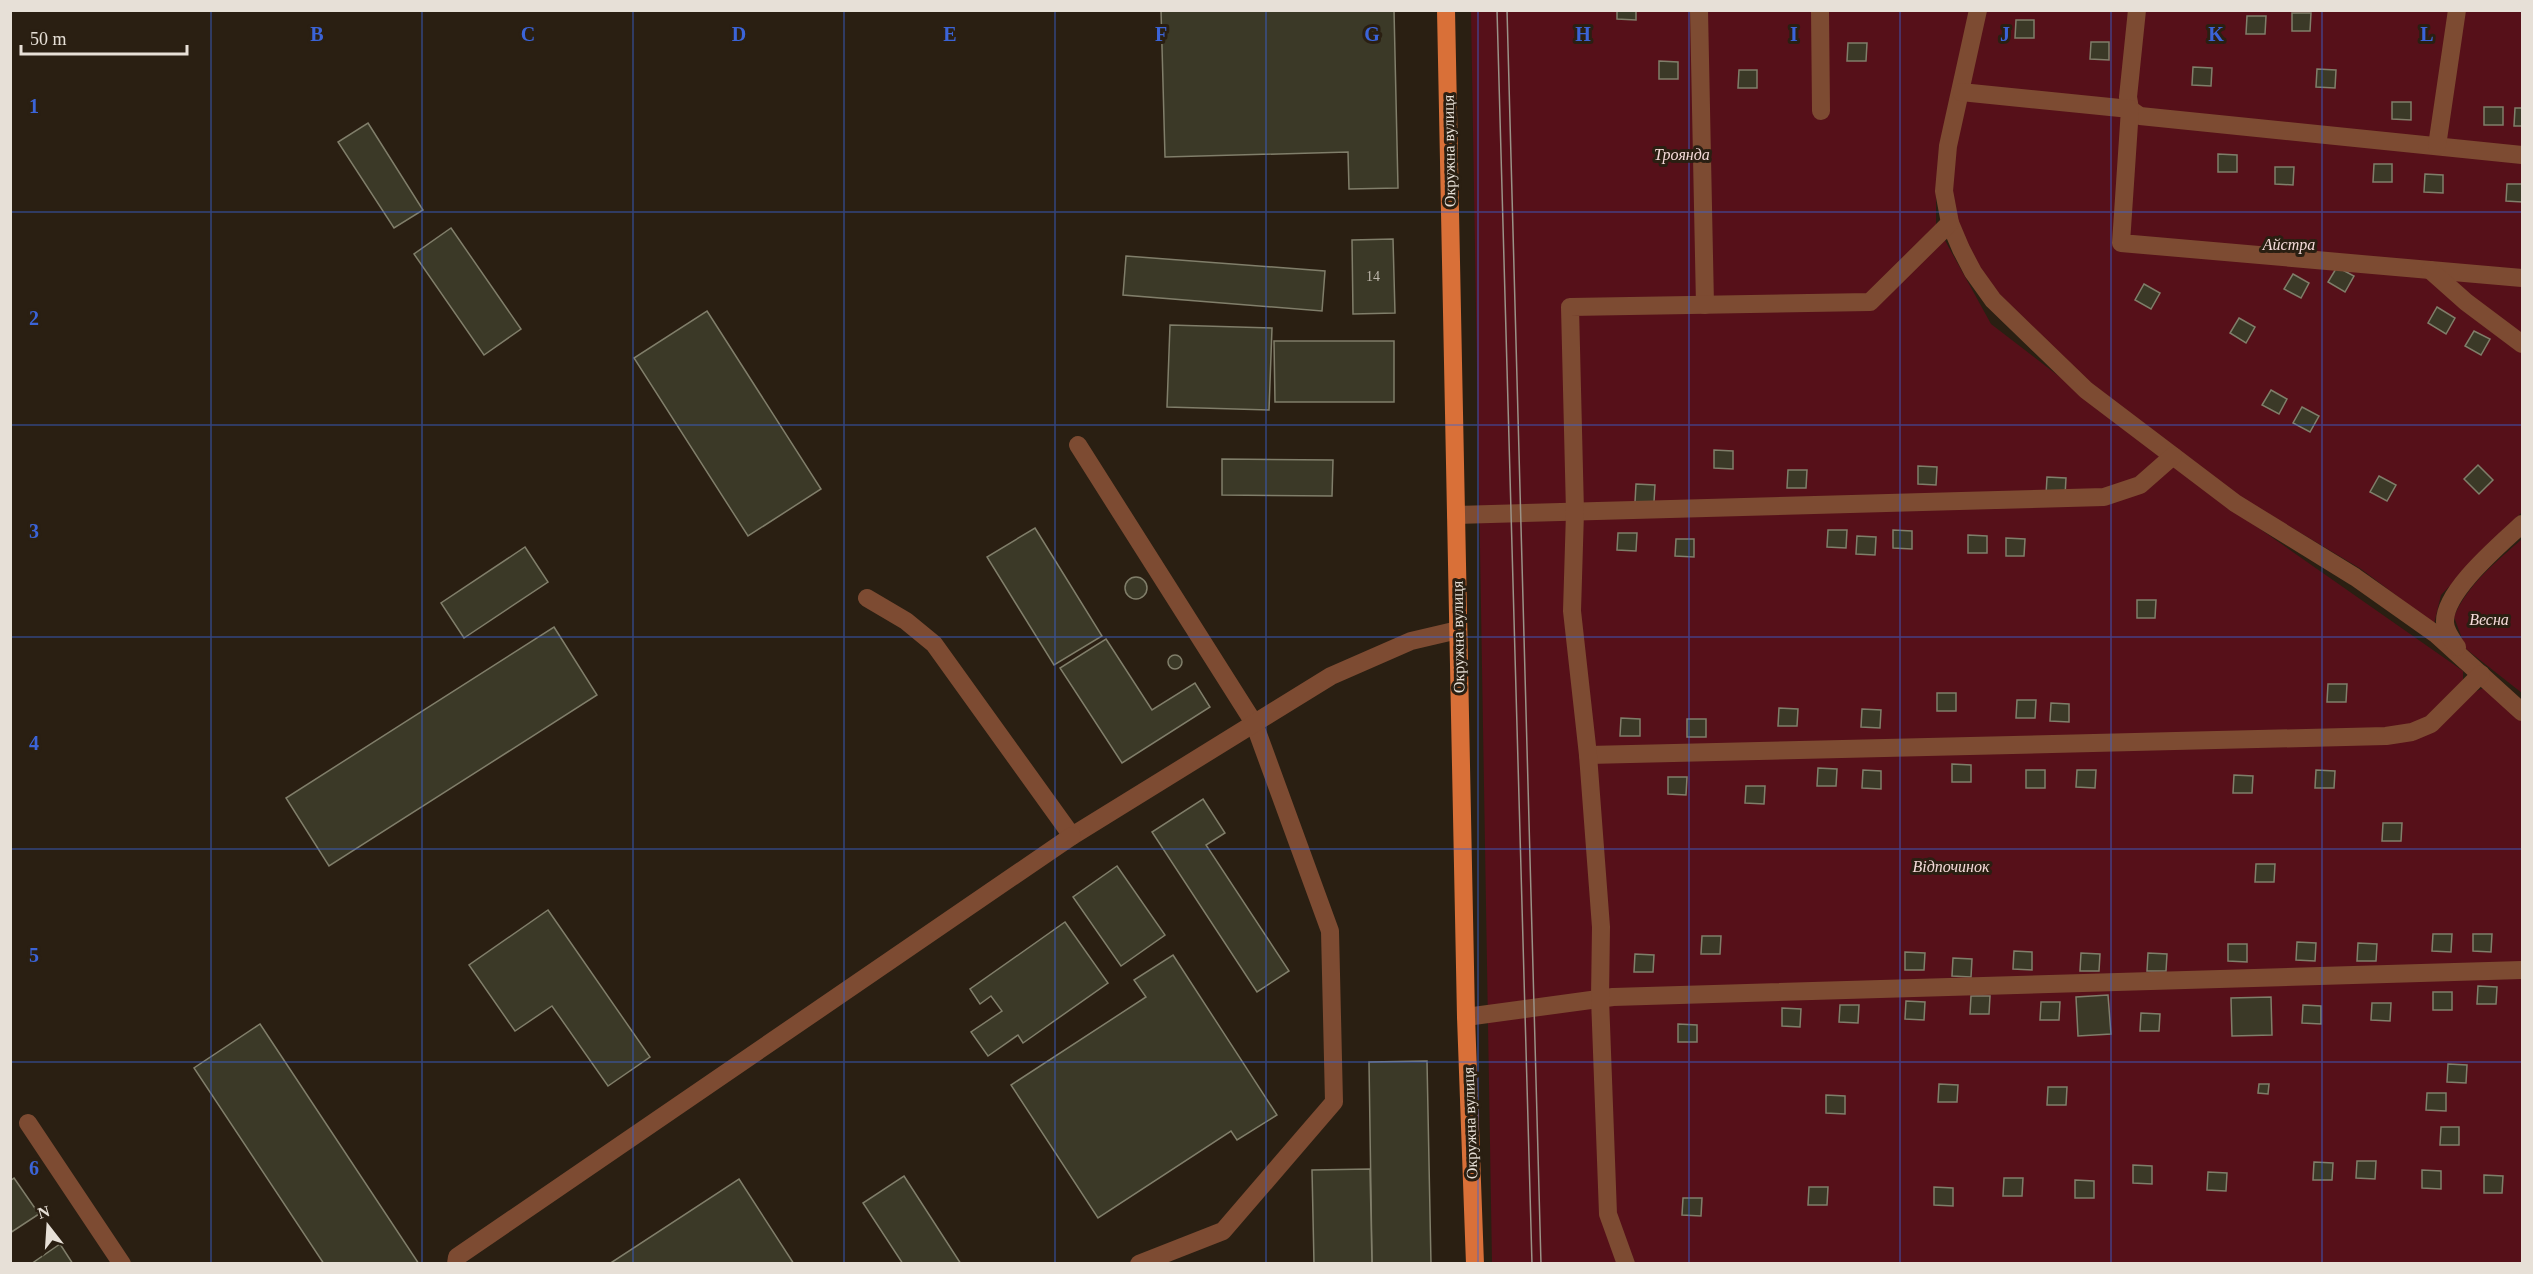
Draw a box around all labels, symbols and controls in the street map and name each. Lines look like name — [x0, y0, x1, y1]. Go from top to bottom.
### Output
scale bar — [21, 18, 188, 56]
text: B — [310, 23, 324, 45]
text: C — [521, 23, 535, 45]
text: D — [732, 23, 746, 45]
text: E — [943, 23, 957, 45]
text: F — [1155, 23, 1167, 45]
text: G — [1364, 23, 1380, 45]
text: H — [1575, 23, 1591, 45]
text: I — [1790, 23, 1798, 45]
text: J — [2000, 23, 2010, 45]
text: K — [2208, 23, 2224, 45]
text: L — [2420, 23, 2434, 45]
text: 50 m — [30, 29, 67, 49]
street label: Окружна вулиця — [1440, 94, 1459, 207]
text: 1 — [29, 95, 39, 117]
park label: Троянда — [1654, 146, 1710, 164]
park label: Айстра — [2262, 236, 2315, 254]
house number: 14 — [1366, 269, 1380, 284]
text: 2 — [29, 307, 39, 329]
text: 3 — [29, 520, 39, 542]
street label: Окружна вулиця — [1449, 580, 1468, 693]
park label: Весна — [2469, 611, 2509, 628]
text: 4 — [29, 732, 39, 754]
park label: Відпочинок — [1913, 858, 1990, 875]
text: 5 — [29, 944, 39, 966]
street label: Окружна вулиця — [1460, 1066, 1481, 1179]
text: 6 — [29, 1157, 39, 1179]
north arrow — [18, 1196, 78, 1256]
text: N — [36, 1202, 52, 1222]

